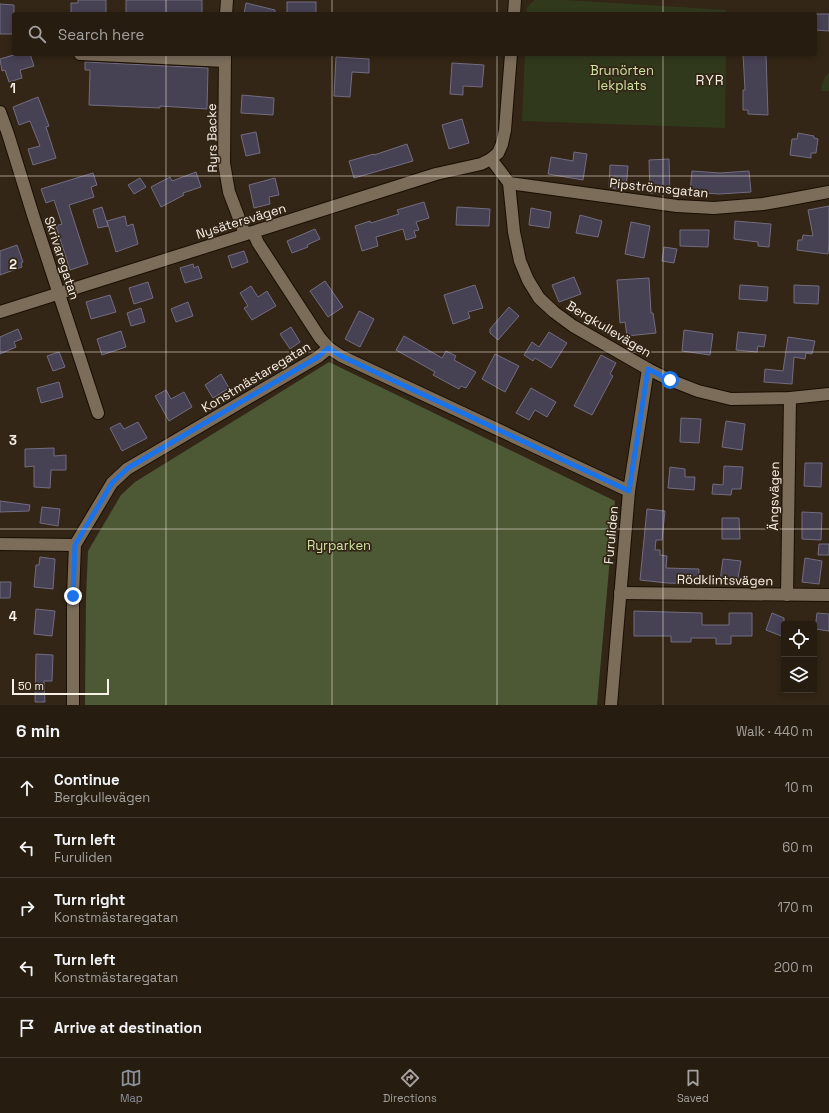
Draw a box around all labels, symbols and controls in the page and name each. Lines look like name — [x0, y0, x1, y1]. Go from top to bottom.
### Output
search box — [12, 12, 817, 56]
icon: search — [26, 23, 48, 45]
text: Search here — [58, 25, 144, 44]
park label: Brunörten lekplats — [590, 62, 654, 94]
district label: RYR — [695, 71, 725, 89]
text: 1 — [10, 80, 16, 97]
street label: Ryrs Backe — [203, 103, 221, 173]
street label: Pipströmsgatan — [609, 174, 709, 202]
street label: Nysätersvägen — [194, 199, 288, 243]
street label: Skrivaregatan — [41, 214, 83, 302]
text: 2 — [9, 256, 17, 273]
street label: Bergkullevägen — [563, 297, 655, 361]
street label: Konstmästaregatan — [198, 338, 314, 416]
route start — [661, 371, 679, 389]
text: 3 — [9, 432, 17, 449]
street label: Ängsvägen — [765, 461, 783, 531]
street label: Furuliden — [600, 505, 622, 565]
park label: Ryrparken — [307, 537, 371, 554]
street label: Rödklintsvägen — [677, 571, 773, 589]
route end — [64, 587, 82, 605]
text: 4 — [9, 608, 17, 625]
map controls — [781, 621, 817, 693]
button: locate — [781, 621, 817, 657]
button: layers — [781, 657, 817, 693]
scale bar — [12, 677, 109, 696]
text: 50 m — [18, 679, 44, 693]
text: 6 min — [16, 720, 60, 742]
text: Walk · 440 m — [736, 723, 813, 740]
text: Continue — [54, 770, 120, 789]
icon: ahead — [16, 777, 38, 799]
text: 10 m — [785, 779, 813, 796]
text: Bergkullevägen — [54, 789, 150, 806]
text: Turn left — [54, 830, 116, 849]
icon: left — [16, 837, 38, 859]
text: 60 m — [782, 839, 813, 856]
text: Furuliden — [54, 849, 112, 866]
text: Turn right — [54, 890, 125, 909]
icon: right — [16, 897, 38, 919]
text: 170 m — [777, 899, 813, 916]
text: Konstmästaregatan — [54, 909, 178, 926]
text: Turn left — [54, 950, 116, 969]
icon: left — [16, 957, 38, 979]
text: 200 m — [774, 959, 813, 976]
text: Konstmästaregatan — [54, 969, 178, 986]
icon: arrive — [16, 1017, 38, 1039]
text: Arrive at destination — [54, 1018, 202, 1037]
tab: Map — [120, 1067, 143, 1105]
tab: Directions — [383, 1067, 437, 1105]
tab: Saved — [677, 1067, 709, 1105]

